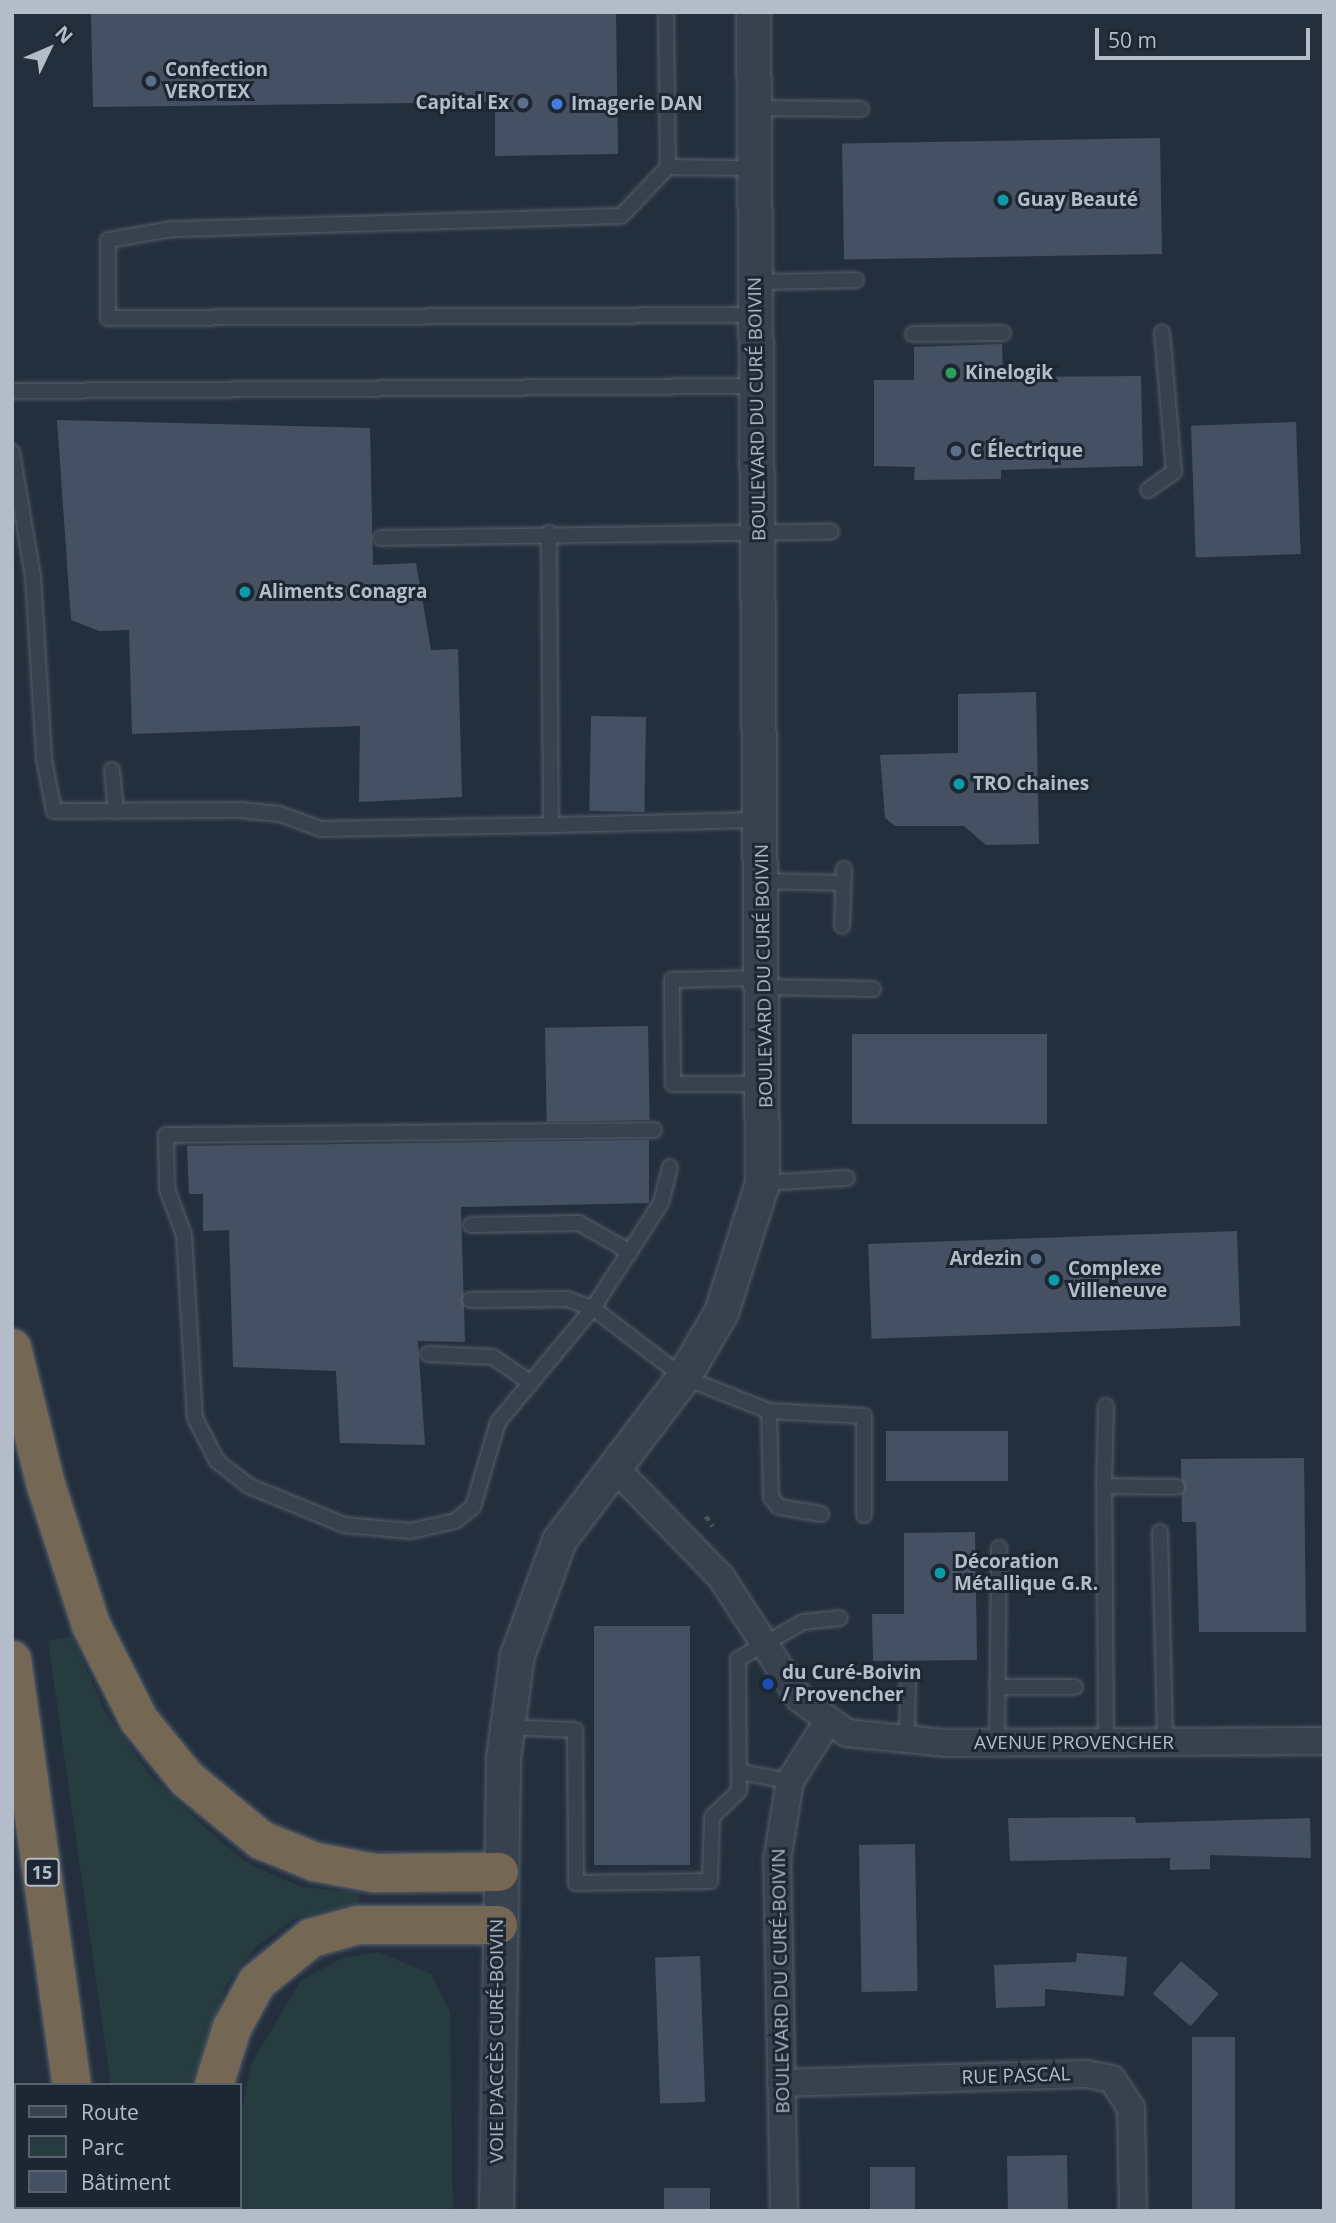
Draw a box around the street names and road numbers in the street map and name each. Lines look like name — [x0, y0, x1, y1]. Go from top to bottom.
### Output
street label: BOULEVARD DU CURÉ BOIVIN — [743, 277, 771, 541]
street label: BOULEVARD DU CURÉ BOIVIN — [750, 844, 778, 1108]
street label: AVENUE PROVENCHER — [974, 1732, 1174, 1754]
street label: BOULEVARD DU CURÉ-BOIVIN — [767, 1848, 795, 2114]
road number: 15 — [24, 1858, 60, 1886]
street label: VOIE D'ACCÈS CURÉ-BOIVIN — [486, 1919, 508, 2163]
street label: RUE PASCAL — [961, 2063, 1071, 2089]

